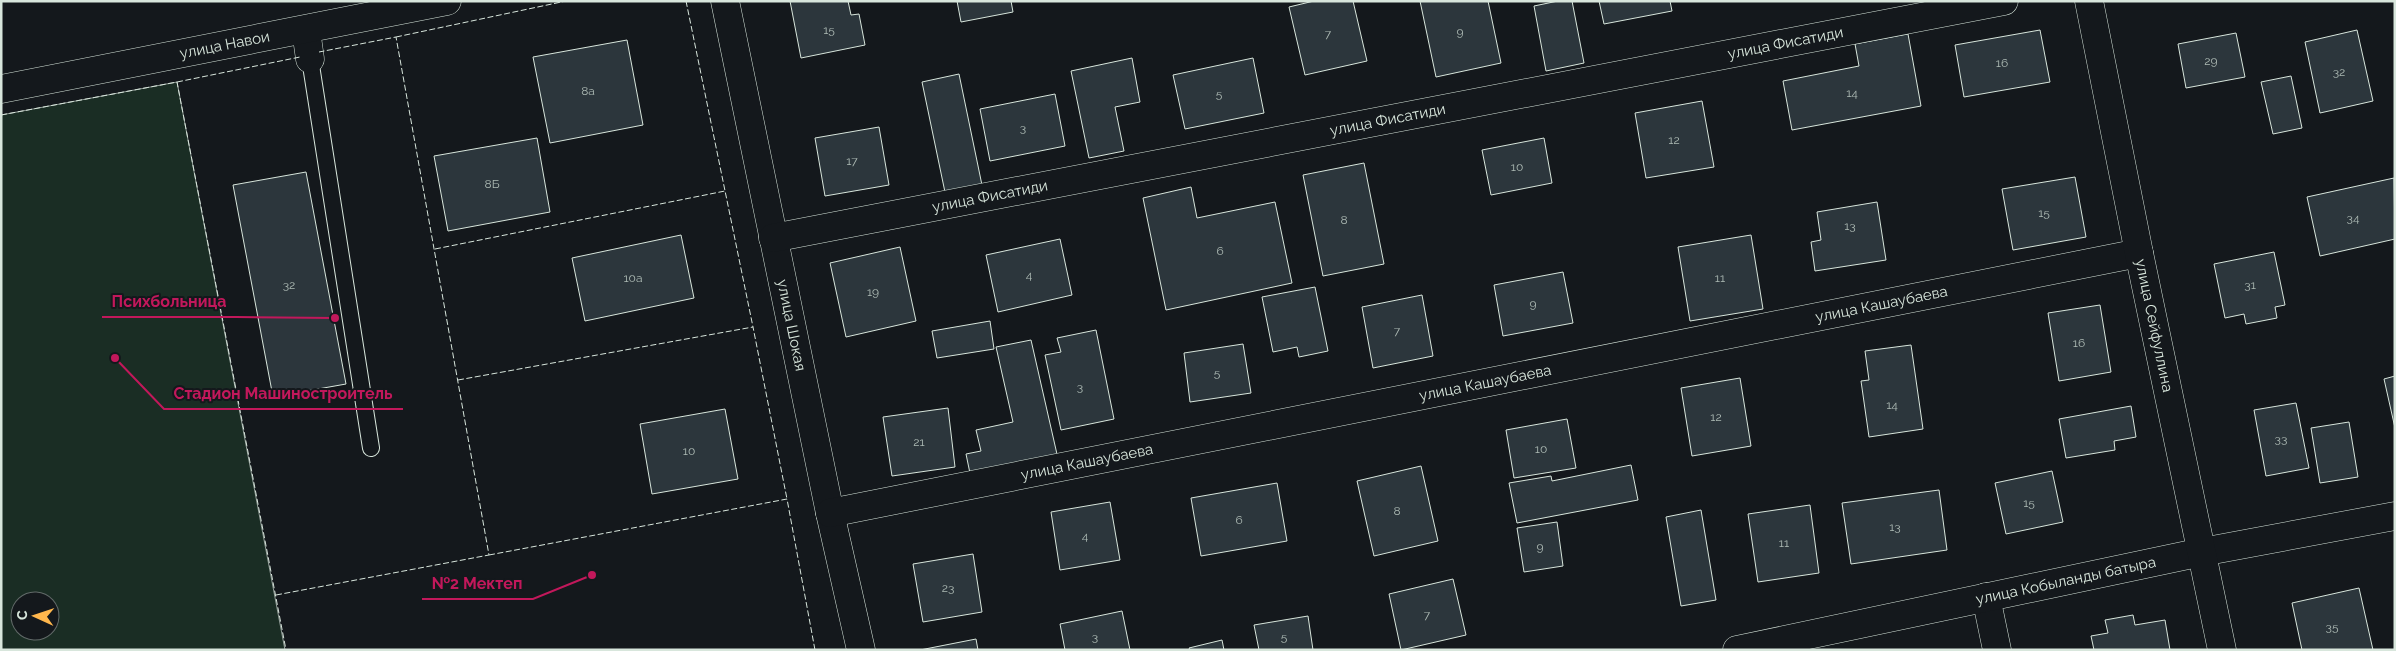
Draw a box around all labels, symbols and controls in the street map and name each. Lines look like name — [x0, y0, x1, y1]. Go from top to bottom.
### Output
house number: 15 — [823, 23, 835, 37]
street label: улица Фисатиди — [1726, 23, 1845, 63]
house number: 9 — [1456, 25, 1464, 39]
street label: улица Навои — [178, 27, 271, 63]
house number: 7 — [1325, 27, 1332, 41]
house number: 29 — [2204, 54, 2218, 68]
house number: 16 — [1996, 56, 2008, 70]
house number: 32 — [2333, 65, 2345, 79]
house number: 8а — [581, 84, 595, 98]
house number: 14 — [1846, 86, 1858, 100]
house number: 5 — [1216, 87, 1223, 101]
street label: улица Фисатиди — [1328, 100, 1447, 140]
house number: 3 — [1020, 121, 1026, 135]
house number: 12 — [1668, 133, 1680, 147]
house number: 17 — [846, 154, 858, 168]
house number: 10 — [1511, 160, 1523, 174]
street label: улица Фисатиди — [931, 176, 1049, 216]
house number: 8Б — [485, 177, 500, 191]
house number: 15 — [2038, 206, 2050, 220]
house number: 34 — [2347, 211, 2360, 225]
house number: 8 — [1340, 213, 1348, 227]
house number: 13 — [1844, 219, 1856, 233]
house number: 6 — [1216, 244, 1224, 258]
street label: улица Сейфуллина — [2131, 257, 2177, 394]
house number: 4 — [1026, 268, 1033, 282]
house number: 10а — [623, 271, 643, 285]
house number: 11 — [1715, 271, 1725, 285]
house number: 32 — [283, 278, 295, 292]
street label: улица Шокая — [773, 278, 810, 373]
house number: 31 — [2244, 278, 2256, 292]
street label: улица Кашаубаева — [1814, 282, 1949, 326]
house number: 19 — [867, 285, 879, 299]
callout: Психбольница — [102, 286, 236, 317]
text: Психбольница — [112, 292, 226, 311]
house number: 9 — [1529, 297, 1537, 311]
house number: 7 — [1394, 324, 1401, 338]
house number: 16 — [2073, 336, 2085, 350]
street label: улица Кашаубаева — [1418, 361, 1553, 405]
house number: 5 — [1214, 366, 1221, 380]
callout: Стадион Машиностроитель — [164, 378, 403, 409]
house number: 3 — [1077, 380, 1083, 394]
text: Стадион Машиностроитель — [173, 384, 393, 403]
house number: 14 — [1886, 398, 1898, 412]
house number: 12 — [1710, 410, 1722, 424]
house number: 33 — [2275, 432, 2287, 446]
house number: 21 — [913, 435, 925, 449]
street label: улица Кашаубаева — [1019, 440, 1155, 484]
house number: 10 — [1535, 442, 1547, 456]
house number: 10 — [683, 444, 695, 458]
house number: 15 — [2023, 496, 2035, 510]
house number: 8 — [1393, 504, 1401, 518]
house number: 6 — [1235, 513, 1243, 527]
house number: 13 — [1889, 520, 1901, 534]
house number: 4 — [1082, 529, 1089, 543]
house number: 11 — [1779, 536, 1789, 550]
house number: 9 — [1536, 540, 1544, 554]
street label: улица Кобыланды батыра — [1974, 553, 2158, 608]
callout: №2 Мектеп — [422, 568, 533, 599]
text: №2 Мектеп — [432, 574, 522, 593]
house number: 23 — [942, 581, 954, 595]
north arrow — [10, 591, 60, 641]
house number: 7 — [1424, 608, 1431, 622]
text: С — [14, 610, 30, 621]
house number: 35 — [2326, 620, 2339, 634]
house number: 3 — [1092, 630, 1098, 644]
house number: 5 — [1281, 630, 1288, 644]

